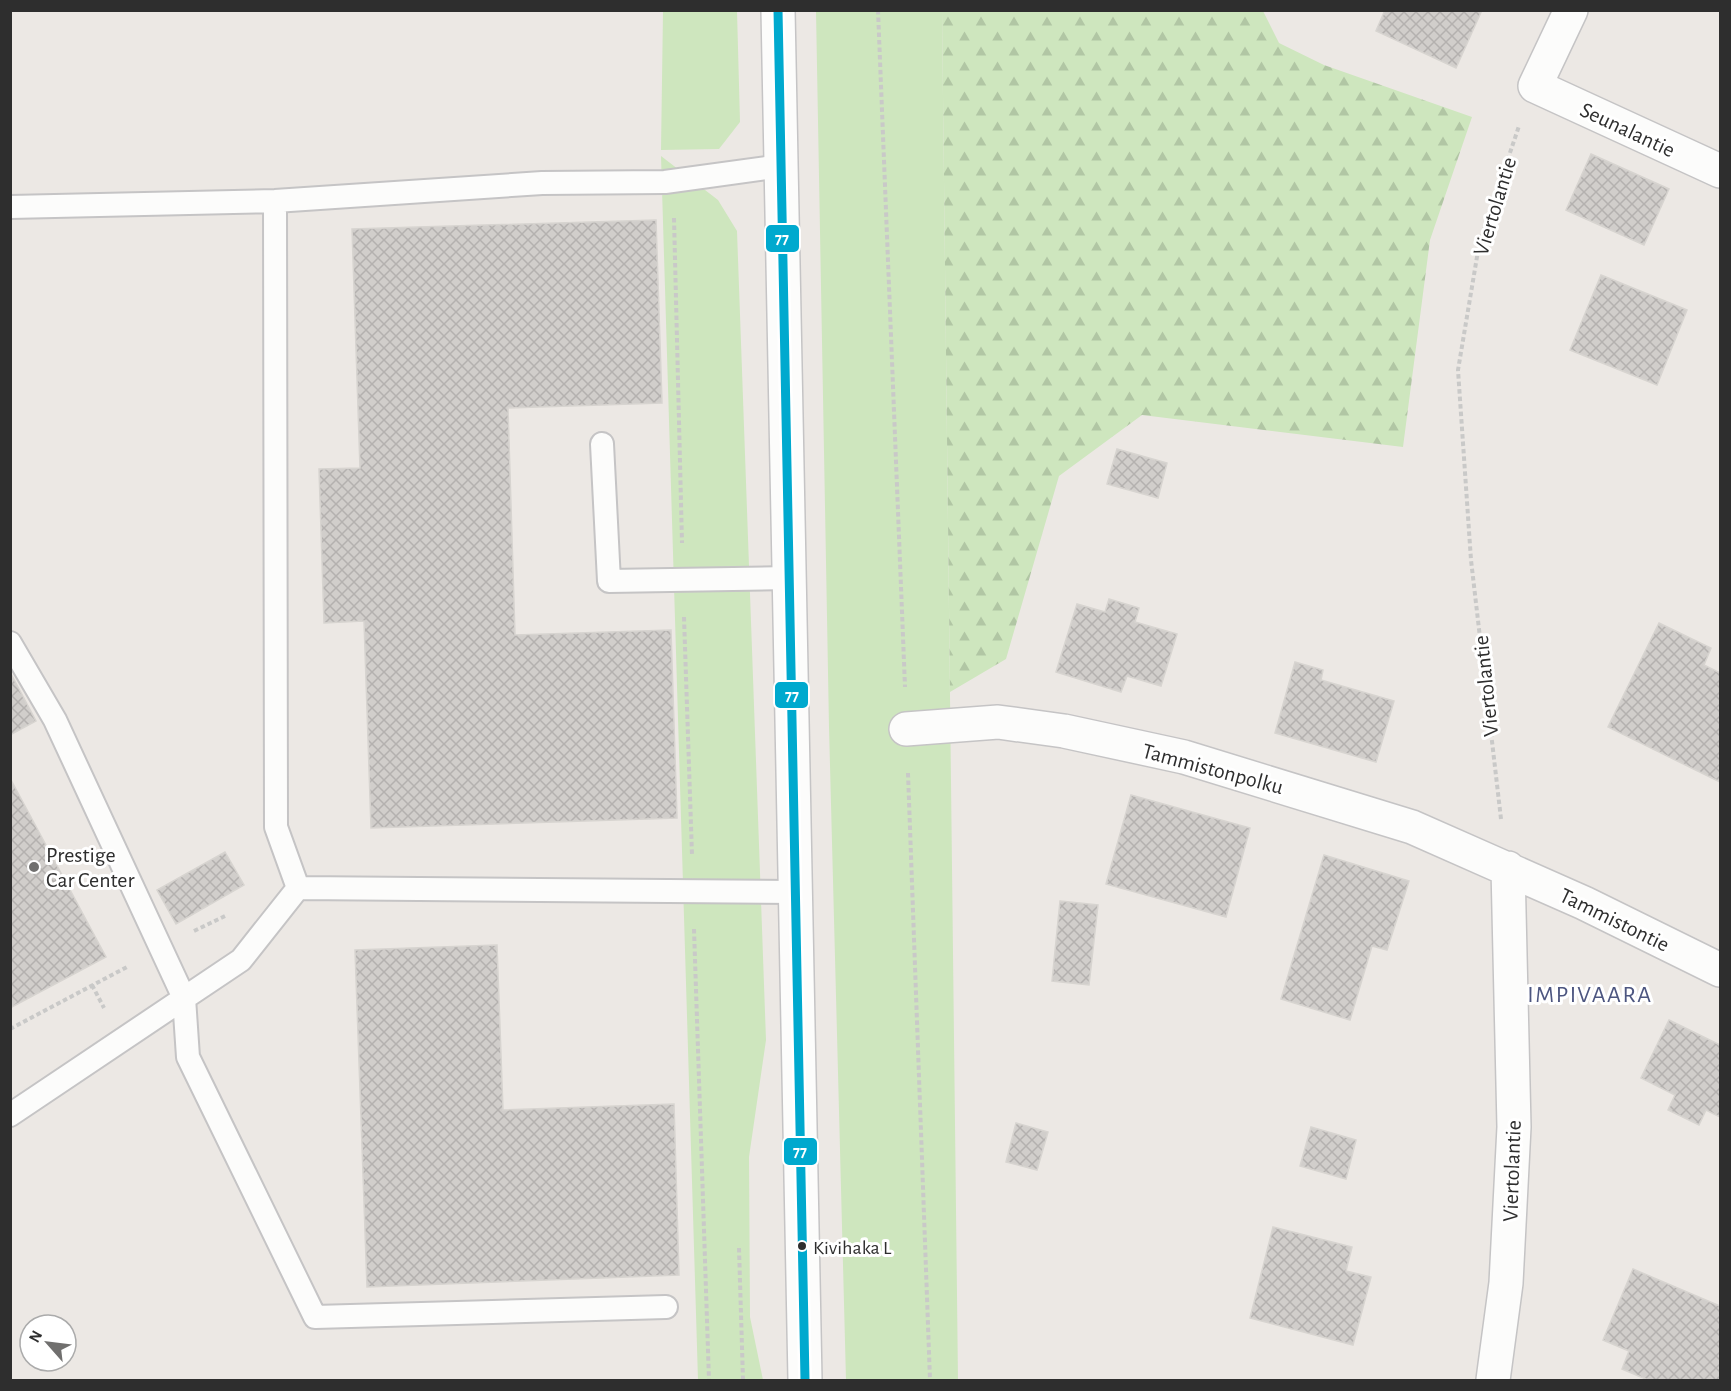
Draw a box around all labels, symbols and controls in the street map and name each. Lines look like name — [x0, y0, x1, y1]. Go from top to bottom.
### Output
street label: Seunalantie — [1577, 98, 1678, 161]
street label: Viertolantie — [1470, 154, 1520, 258]
line badge: 77 — [765, 224, 800, 253]
text: 77 — [775, 231, 789, 247]
street label: Viertolantie — [1470, 634, 1502, 738]
line badge: 77 — [774, 681, 809, 709]
text: 77 — [785, 688, 799, 704]
street label: Tammistonpolku — [1140, 740, 1286, 798]
place label: Prestige Car Center — [46, 844, 135, 891]
marker: Prestige Car Center — [27, 860, 41, 874]
street label: Tammistontie — [1556, 884, 1673, 956]
district label: IMPIVAARA — [1527, 983, 1653, 1007]
street label: Viertolantie — [1499, 1120, 1525, 1222]
line badge: 77 — [783, 1137, 818, 1166]
text: 77 — [793, 1144, 807, 1160]
place label: Kivihaka L — [813, 1238, 892, 1258]
marker: Kivihaka L — [796, 1240, 808, 1252]
north arrow — [18, 1313, 78, 1373]
text: N — [26, 1328, 45, 1345]

